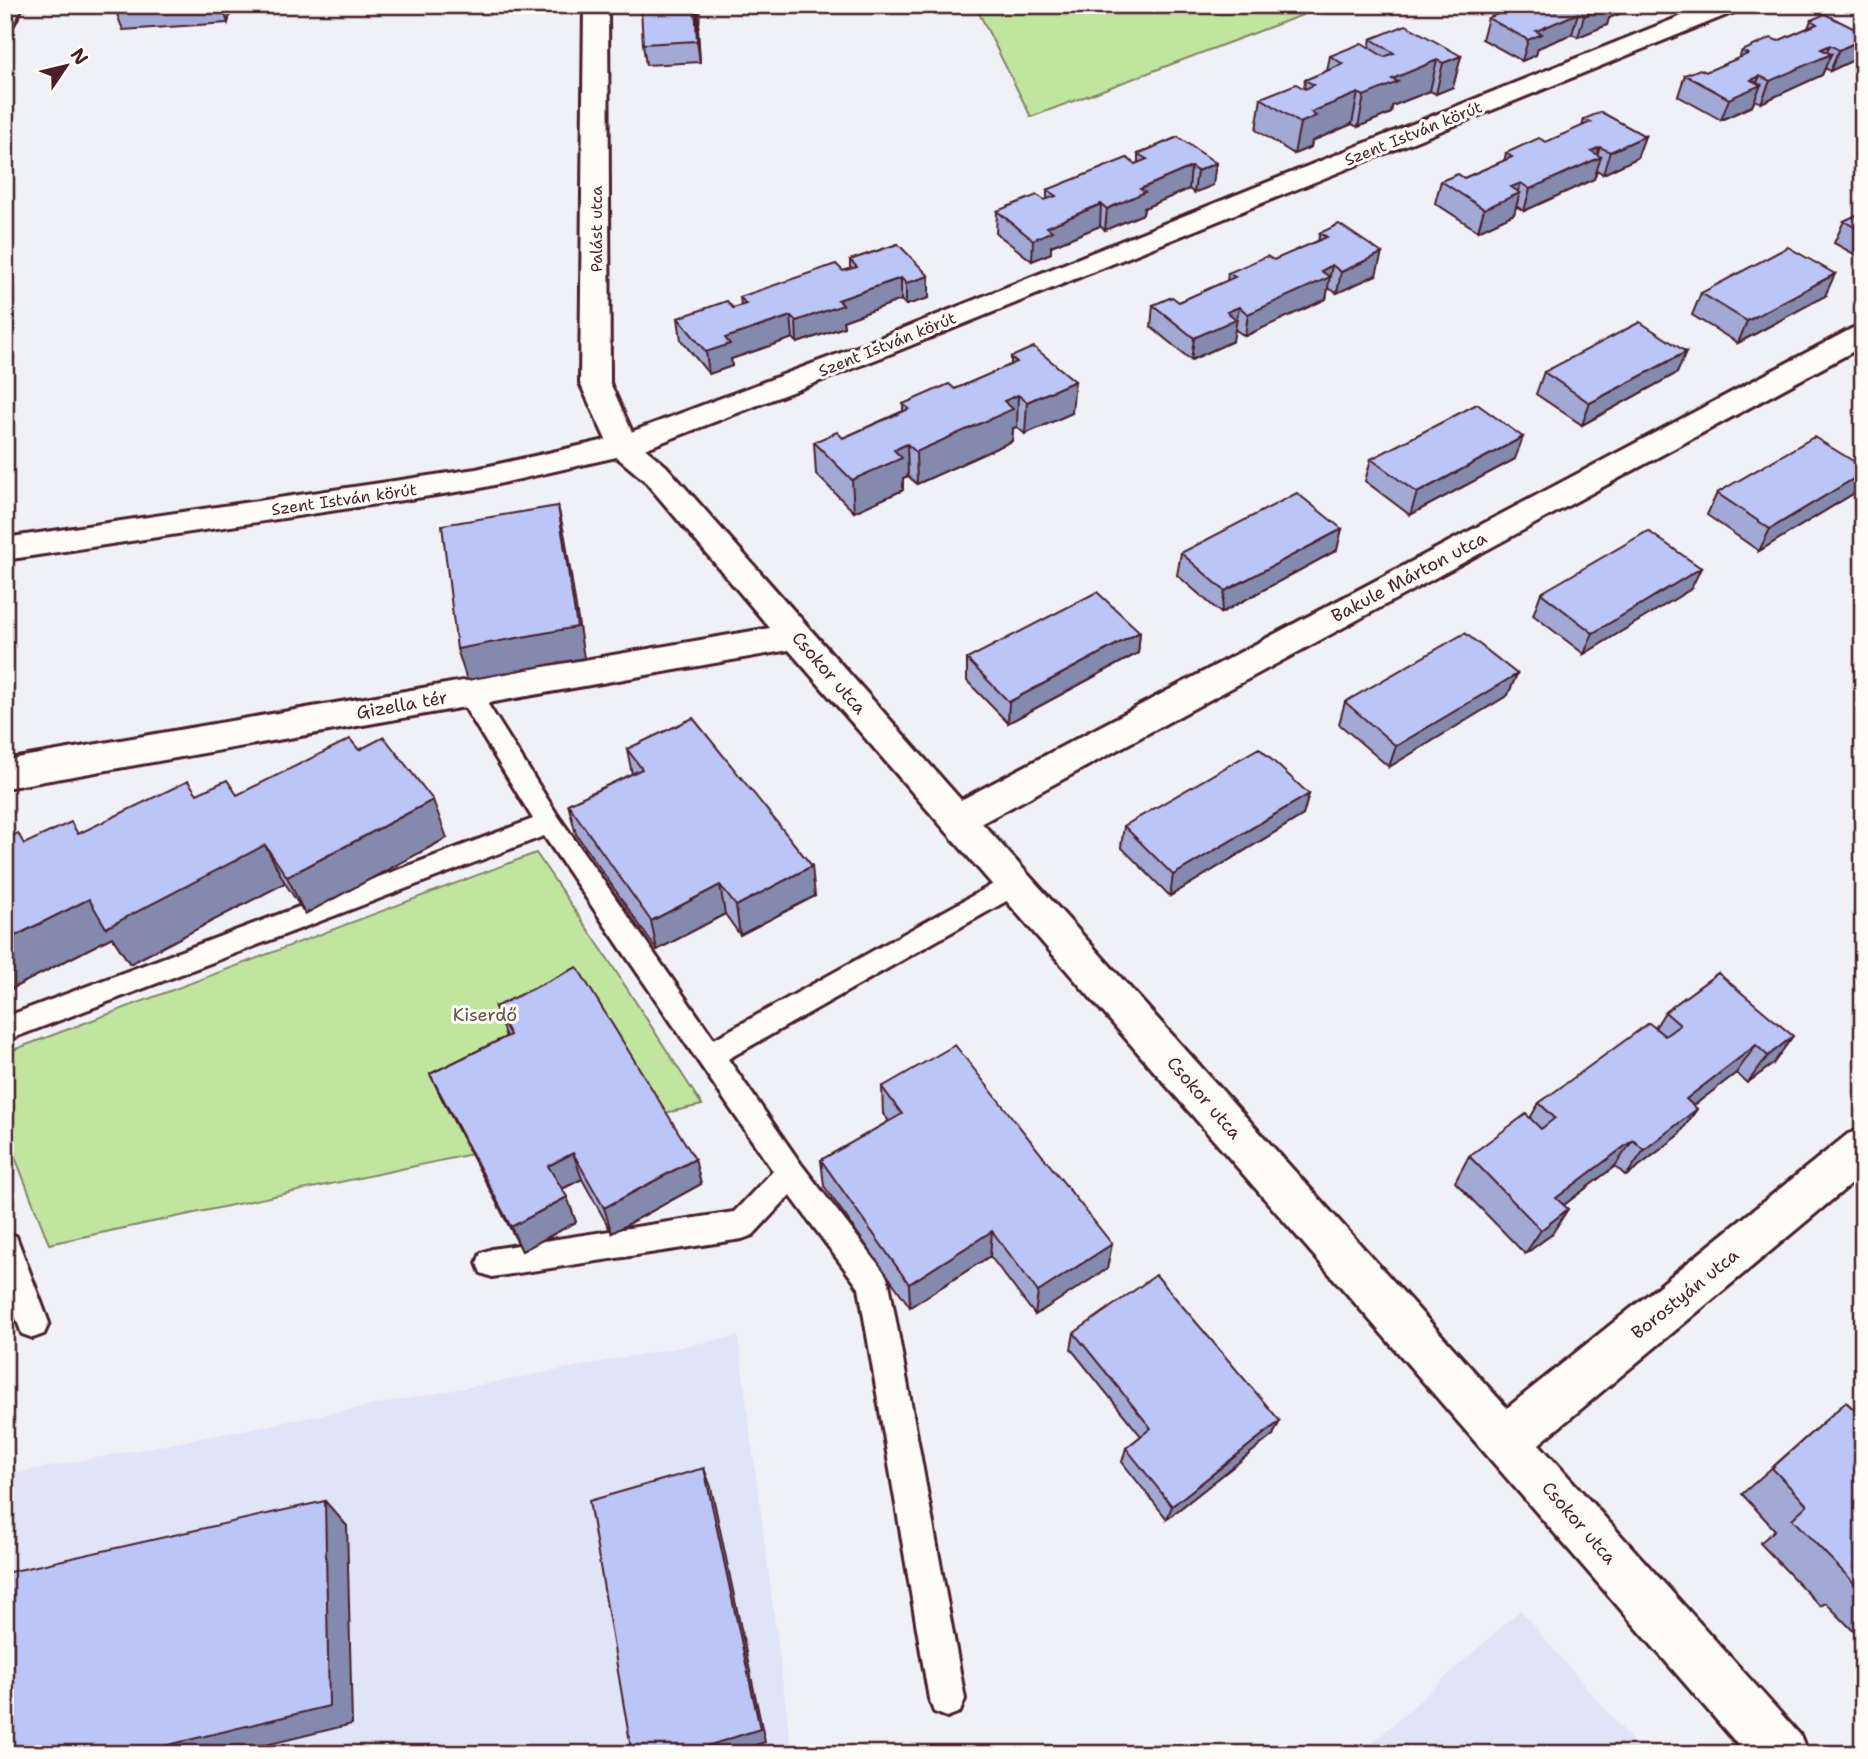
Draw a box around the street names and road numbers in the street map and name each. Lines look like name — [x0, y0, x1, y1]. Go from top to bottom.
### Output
street label: Szent István körút — [1341, 96, 1485, 171]
street label: Palást utca — [586, 186, 607, 272]
street label: Szent István körút — [815, 307, 959, 382]
street label: Szent István körút — [270, 479, 418, 520]
street label: Bakule Márton utca — [1327, 526, 1491, 628]
street label: Csokor utca — [786, 627, 872, 719]
street label: Gizella tér — [354, 685, 450, 725]
street label: Csokor utca — [1161, 1052, 1247, 1144]
street label: Borostyán utca — [1626, 1243, 1744, 1345]
street label: Csokor utca — [1536, 1477, 1622, 1569]

